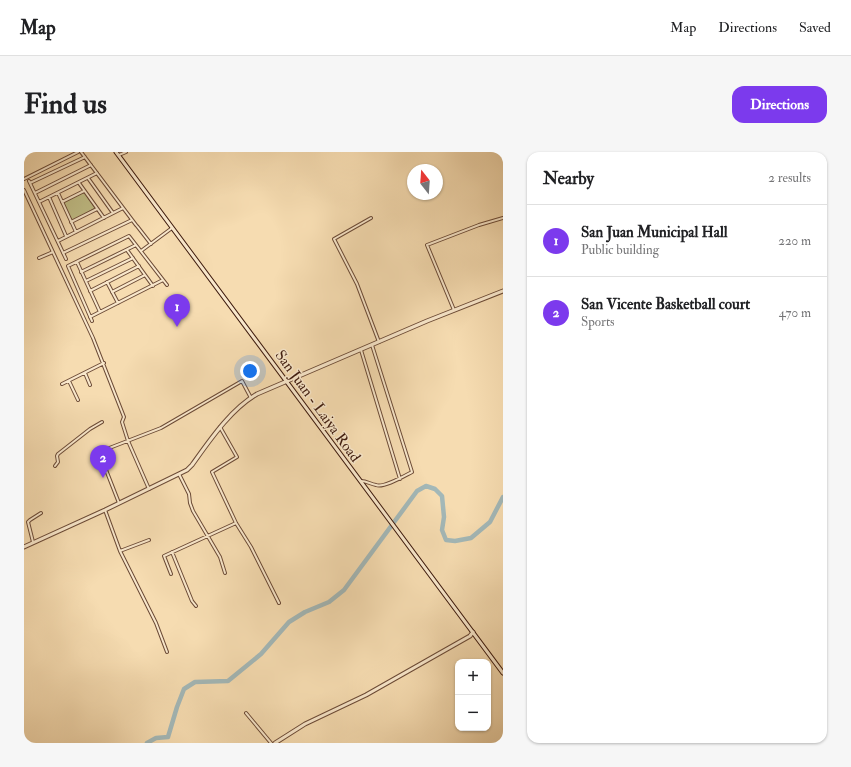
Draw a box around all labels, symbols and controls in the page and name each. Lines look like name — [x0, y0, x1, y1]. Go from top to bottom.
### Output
text: Map — [20, 16, 56, 40]
text: Map — [670, 19, 696, 36]
text: Directions — [718, 19, 777, 36]
text: Saved — [799, 19, 831, 36]
button: Directions — [732, 86, 827, 123]
text: Find us — [24, 87, 107, 122]
north arrow — [407, 164, 443, 200]
text: Nearby — [543, 168, 594, 189]
text: 2 results — [768, 170, 811, 186]
text: San Juan Municipal Hall — [581, 223, 728, 242]
text: 1 — [554, 233, 558, 249]
text: 220 m — [778, 233, 811, 249]
text: Public building — [581, 242, 659, 258]
pin: 1 — [164, 294, 190, 327]
text: San Vicente Basketball court — [581, 295, 750, 314]
text: 2 — [553, 305, 559, 321]
text: 470 m — [779, 305, 811, 321]
text: Sports — [581, 314, 615, 330]
street label: San Juan - Laiya Road — [270, 347, 365, 467]
your location — [240, 361, 260, 381]
pin: 2 — [90, 445, 116, 478]
map controls — [455, 659, 491, 731]
button: + — [455, 659, 491, 695]
button: − — [455, 695, 491, 731]

